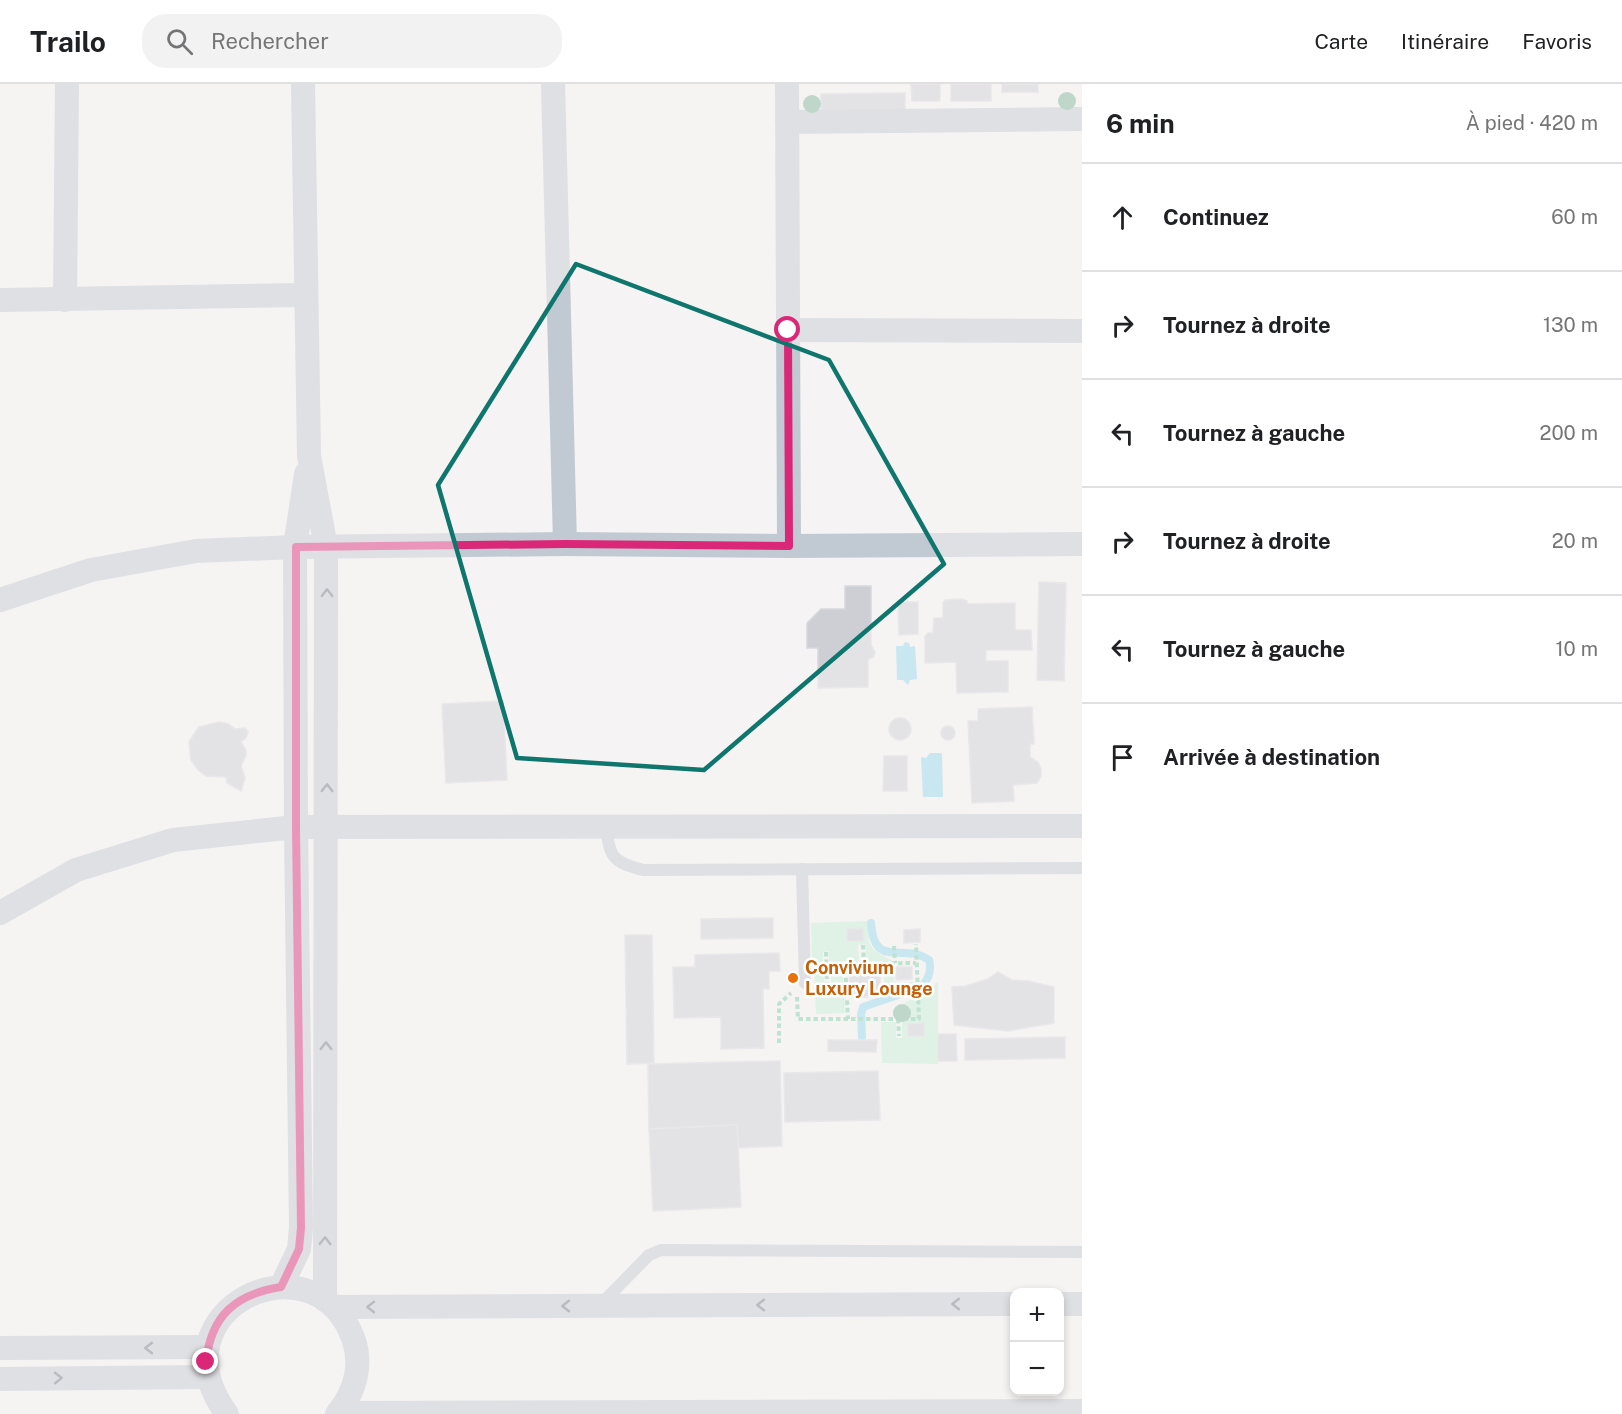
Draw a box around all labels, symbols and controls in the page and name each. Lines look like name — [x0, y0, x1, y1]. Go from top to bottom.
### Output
search box — [142, 14, 562, 68]
text: Trailo — [30, 25, 106, 58]
icon: search — [163, 25, 196, 58]
text: Rechercher — [211, 28, 329, 54]
text: Carte — [1314, 29, 1368, 54]
text: Itinéraire — [1401, 29, 1489, 54]
text: Favoris — [1522, 29, 1592, 54]
text: 6 min — [1106, 108, 1175, 139]
text: À pied · 420 m — [1466, 111, 1598, 135]
icon: ahead — [1106, 201, 1139, 234]
text: Continuez — [1163, 204, 1269, 230]
text: 60 m — [1551, 205, 1598, 229]
icon: right — [1106, 309, 1139, 342]
text: Tournez à droite — [1163, 312, 1331, 338]
text: 130 m — [1543, 313, 1598, 337]
route start — [774, 316, 800, 342]
icon: left — [1106, 417, 1139, 450]
text: Tournez à gauche — [1163, 420, 1345, 446]
text: 200 m — [1540, 421, 1598, 445]
icon: right — [1106, 525, 1139, 558]
text: Tournez à droite — [1163, 528, 1331, 554]
text: 20 m — [1552, 529, 1598, 553]
one-way arrow — [320, 589, 333, 598]
icon: left — [1106, 633, 1139, 666]
text: Tournez à gauche — [1163, 636, 1345, 662]
text: 10 m — [1555, 637, 1598, 661]
icon: arrive — [1106, 741, 1139, 774]
text: Arrivée à destination — [1163, 744, 1380, 770]
one-way arrow — [321, 784, 333, 793]
place label: Convivium Luxury Lounge — [805, 957, 933, 999]
marker: Convivium Luxury Lounge — [786, 971, 800, 985]
one-way arrow — [320, 1042, 332, 1051]
one-way arrow — [319, 1237, 331, 1246]
map controls — [1010, 1288, 1064, 1396]
button: + — [1010, 1288, 1064, 1342]
one-way arrow — [952, 1298, 961, 1311]
one-way arrow — [757, 1299, 766, 1311]
one-way arrow — [562, 1300, 571, 1312]
one-way arrow — [367, 1301, 376, 1313]
one-way arrow — [145, 1342, 154, 1354]
button: − — [1010, 1342, 1064, 1396]
route end — [192, 1348, 218, 1374]
one-way arrow — [54, 1372, 63, 1384]

